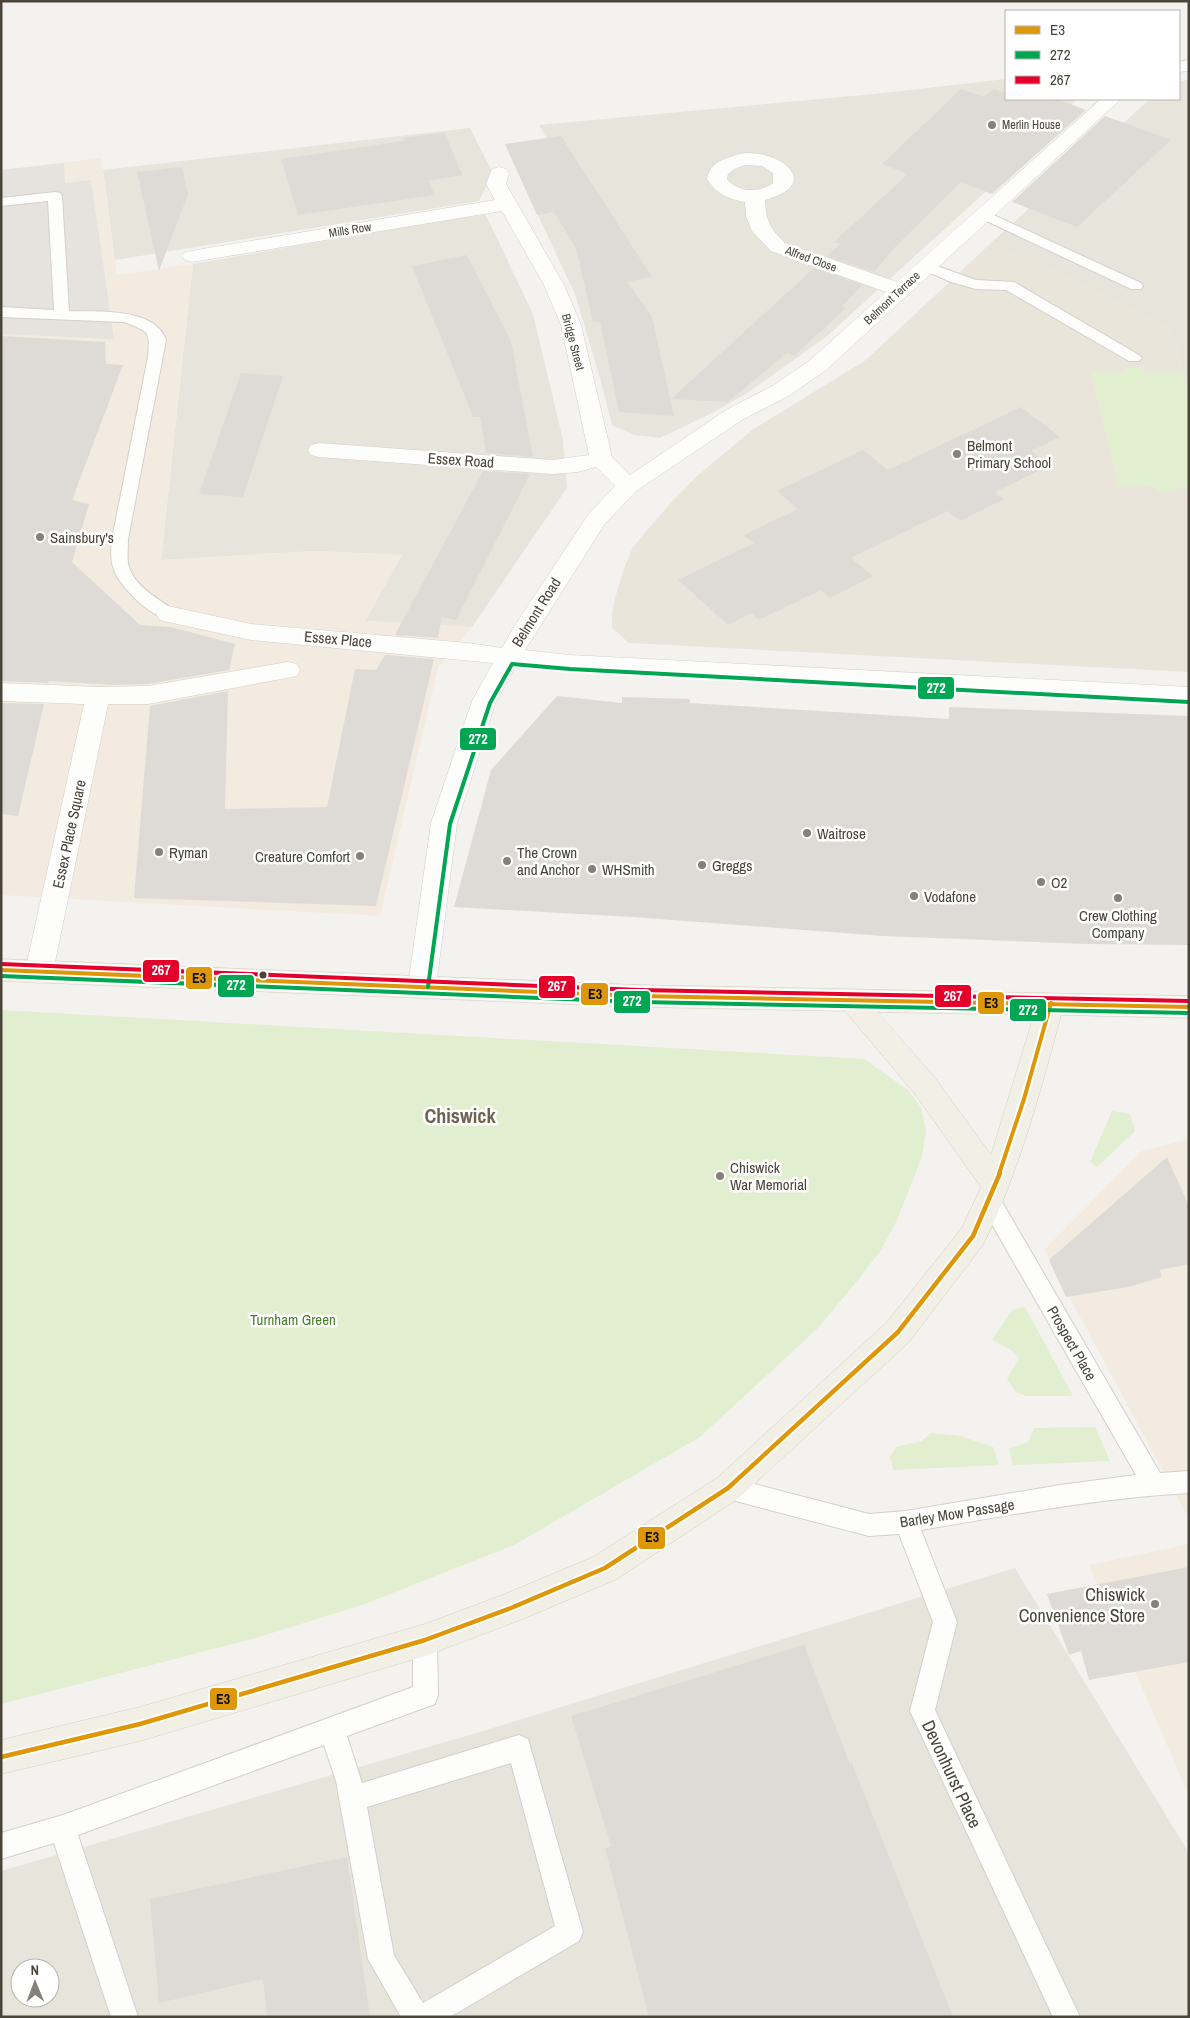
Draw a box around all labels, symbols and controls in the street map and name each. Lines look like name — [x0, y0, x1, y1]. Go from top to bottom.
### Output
legend — [1005, 10, 1180, 100]
text: E3 — [1050, 19, 1065, 40]
text: 272 — [1050, 44, 1071, 65]
text: 267 — [1050, 69, 1071, 90]
place label: Merlin House — [1002, 117, 1061, 133]
marker: Merlin House — [986, 119, 998, 131]
street label: Mills Row — [328, 219, 373, 241]
street label: Alfred Close — [782, 242, 839, 276]
street label: Belmont Terrace — [860, 268, 924, 328]
street label: Bridge Street — [558, 312, 588, 372]
place label: Belmont Primary School — [967, 435, 1051, 473]
street label: Essex Road — [427, 447, 495, 473]
marker: Belmont Primary School — [951, 448, 963, 460]
place label: Sainsbury's — [50, 527, 114, 548]
marker: Sainsbury's — [34, 531, 46, 543]
street label: Belmont Road — [506, 573, 566, 651]
street label: Essex Place — [303, 626, 373, 652]
line badge: 272 — [917, 676, 955, 700]
text: 272 — [926, 679, 946, 697]
line badge: 272 — [459, 727, 497, 751]
text: 272 — [468, 730, 488, 748]
street label: Essex Place Square — [47, 777, 91, 890]
place label: Waitrose — [817, 823, 866, 844]
marker: Waitrose — [801, 827, 813, 839]
place label: Ryman — [169, 842, 208, 863]
place label: The Crown and Anchor — [517, 842, 579, 880]
marker: Ryman — [153, 846, 165, 858]
place label: Creature Comfort — [255, 846, 351, 867]
marker: Creature Comfort — [354, 850, 366, 862]
marker: The Crown and Anchor — [501, 855, 513, 867]
place label: Greggs — [712, 855, 752, 876]
place label: WHSmith — [602, 859, 655, 880]
marker: Greggs — [696, 859, 708, 871]
marker: WHSmith — [586, 863, 598, 875]
place label: O2 — [1051, 872, 1068, 893]
marker: O2 — [1035, 876, 1047, 888]
place label: Vodafone — [924, 886, 976, 907]
marker: Vodafone — [908, 890, 920, 902]
marker: Crew Clothing Company — [1112, 892, 1124, 904]
place label: Crew Clothing Company — [1079, 905, 1157, 943]
line badge: 267 — [142, 959, 180, 983]
text: 267 — [151, 961, 171, 979]
line badge: E3 — [185, 966, 213, 990]
text: E3 — [192, 969, 206, 987]
unlabelled marker — [258, 970, 268, 980]
line badge: 272 — [217, 974, 255, 998]
line badge: 267 — [538, 975, 576, 999]
text: 272 — [226, 976, 246, 994]
text: 267 — [547, 977, 567, 995]
line badge: E3 — [580, 982, 609, 1006]
line badge: 267 — [934, 984, 972, 1008]
text: E3 — [588, 985, 602, 1003]
text: 267 — [943, 987, 963, 1005]
line badge: 272 — [613, 990, 651, 1014]
line badge: E3 — [977, 991, 1005, 1015]
text: 272 — [622, 992, 642, 1010]
text: E3 — [984, 994, 998, 1012]
line badge: 272 — [1009, 998, 1047, 1022]
text: 272 — [1018, 1001, 1038, 1019]
district label: Chiswick — [424, 1102, 496, 1129]
place label: Chiswick War Memorial — [730, 1157, 807, 1195]
marker: Chiswick War Memorial — [714, 1170, 726, 1182]
street label: Prospect Place — [1042, 1302, 1102, 1384]
park label: Turnham Green — [250, 1309, 336, 1330]
street label: Barley Mow Passage — [898, 1494, 1016, 1532]
line badge: E3 — [637, 1526, 666, 1550]
text: E3 — [645, 1528, 659, 1546]
place label: Chiswick Convenience Store — [1019, 1582, 1146, 1628]
marker: Chiswick Convenience Store — [1149, 1598, 1161, 1610]
line badge: E3 — [209, 1687, 238, 1711]
text: E3 — [216, 1690, 230, 1708]
street label: Devonhurst Place — [916, 1716, 988, 1832]
north arrow — [10, 1958, 60, 2008]
text: N — [30, 1961, 39, 1979]

